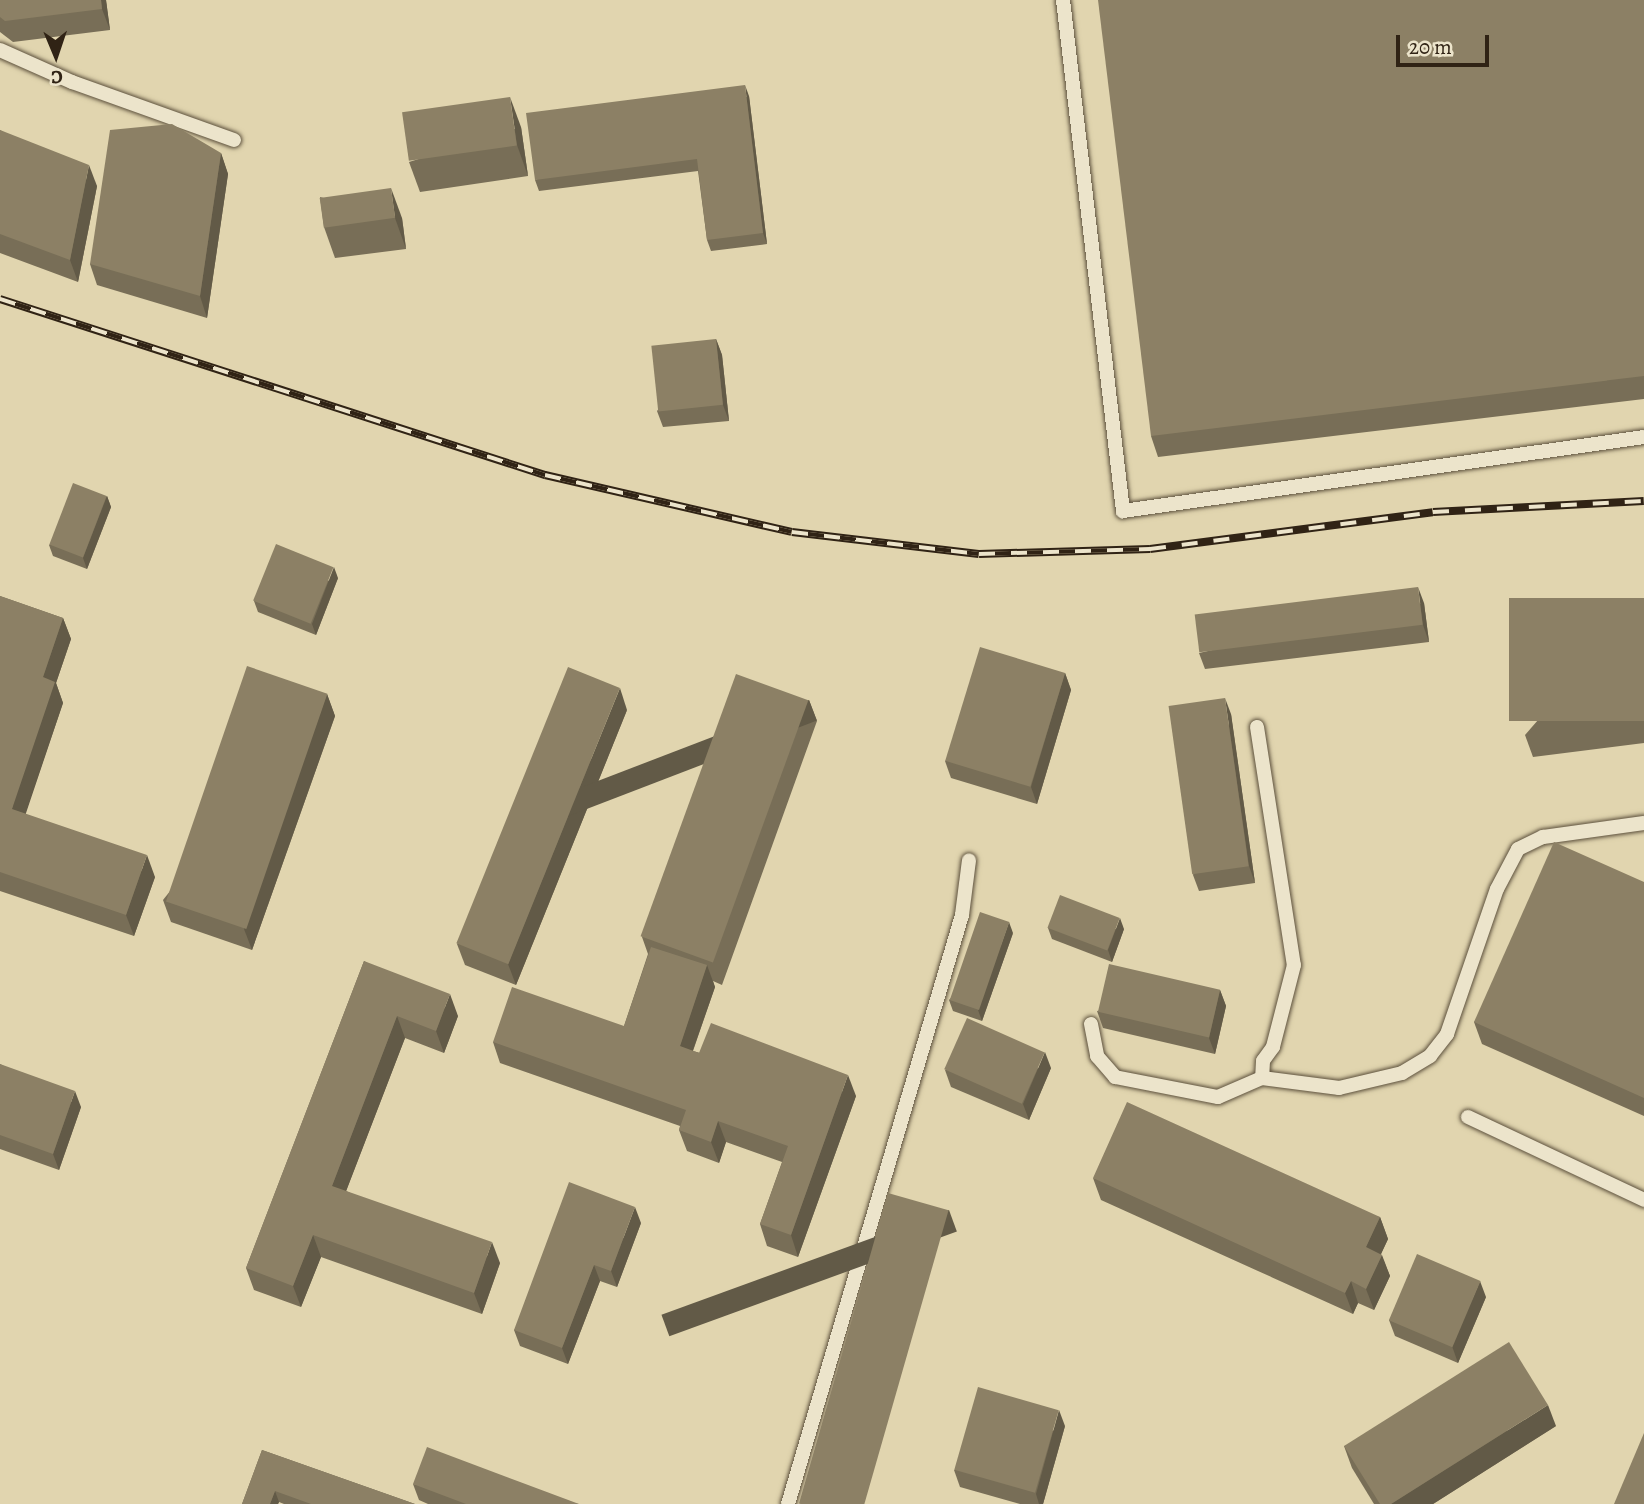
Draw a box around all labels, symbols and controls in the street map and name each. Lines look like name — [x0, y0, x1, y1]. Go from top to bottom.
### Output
north arrow — [21, 21, 91, 91]
scale bar — [1399, 21, 1492, 65]
text: 20 m — [1409, 33, 1452, 61]
text: С — [50, 64, 63, 90]

